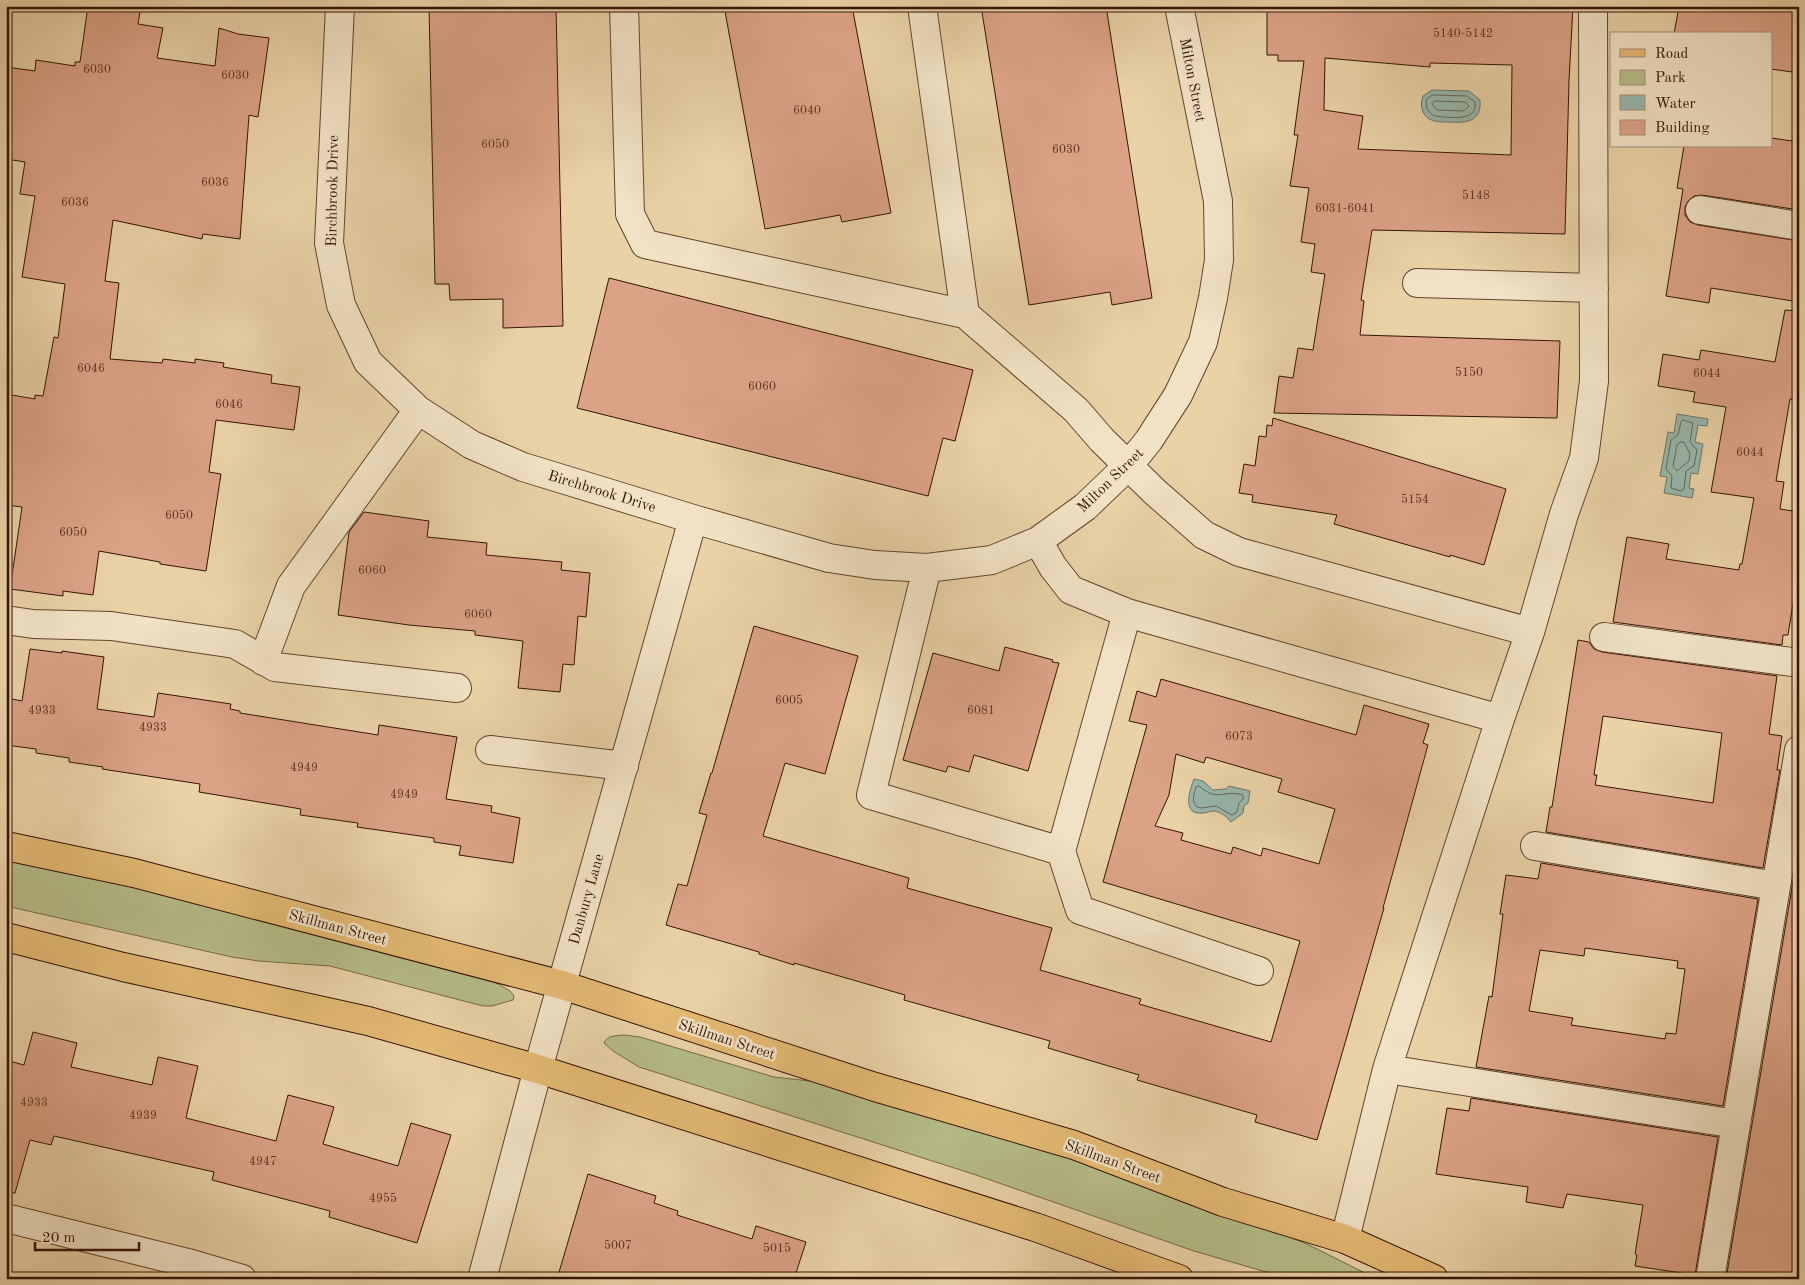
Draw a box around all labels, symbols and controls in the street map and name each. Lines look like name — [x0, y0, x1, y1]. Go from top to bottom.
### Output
house number: 5140-5142 — [1433, 27, 1493, 40]
legend — [1610, 32, 1772, 148]
street label: Milton Street — [1176, 37, 1207, 124]
text: Road — [1655, 47, 1689, 62]
house number: 6030 — [83, 64, 111, 76]
house number: 6030 — [221, 70, 249, 82]
text: Park — [1655, 71, 1686, 86]
text: Water — [1655, 97, 1696, 112]
house number: 6040 — [793, 105, 821, 117]
text: Building — [1655, 121, 1710, 136]
street label: Birchbrook Drive — [325, 135, 342, 247]
house number: 6050 — [481, 138, 509, 151]
house number: 6030 — [1052, 144, 1080, 156]
house number: 6036 — [201, 177, 229, 189]
house number: 5148 — [1462, 189, 1490, 202]
house number: 6036 — [61, 197, 89, 209]
house number: 6031-6041 — [1315, 203, 1375, 215]
house number: 6046 — [77, 363, 105, 375]
house number: 5150 — [1455, 366, 1483, 379]
house number: 6044 — [1693, 368, 1721, 380]
house number: 6060 — [748, 381, 776, 393]
house number: 6046 — [215, 399, 243, 411]
street label: Milton Street — [1075, 446, 1147, 516]
house number: 6044 — [1736, 447, 1764, 459]
street label: Birchbrook Drive — [546, 469, 657, 516]
house number: 5154 — [1401, 493, 1429, 506]
house number: 6050 — [165, 509, 193, 522]
house number: 6050 — [59, 526, 87, 539]
house number: 6060 — [358, 565, 386, 577]
house number: 6060 — [464, 609, 492, 621]
house number: 6005 — [775, 694, 803, 707]
house number: 4933 — [28, 705, 56, 717]
house number: 6081 — [967, 705, 995, 717]
house number: 4933 — [139, 722, 167, 734]
house number: 6073 — [1225, 731, 1253, 743]
house number: 4949 — [290, 762, 318, 774]
house number: 4949 — [390, 789, 418, 801]
street label: Danbury Lane — [567, 852, 608, 947]
street label: Skillman Street — [287, 908, 388, 949]
street label: Skillman Street — [676, 1018, 777, 1063]
house number: 4933 — [20, 1097, 48, 1109]
house number: 4939 — [129, 1110, 157, 1122]
street label: Skillman Street — [1063, 1138, 1162, 1187]
house number: 4947 — [249, 1156, 277, 1168]
house number: 4955 — [369, 1192, 397, 1205]
scale bar — [35, 1220, 139, 1252]
text: 20 m — [42, 1231, 76, 1246]
house number: 5007 — [604, 1239, 632, 1252]
house number: 5015 — [763, 1242, 791, 1255]

